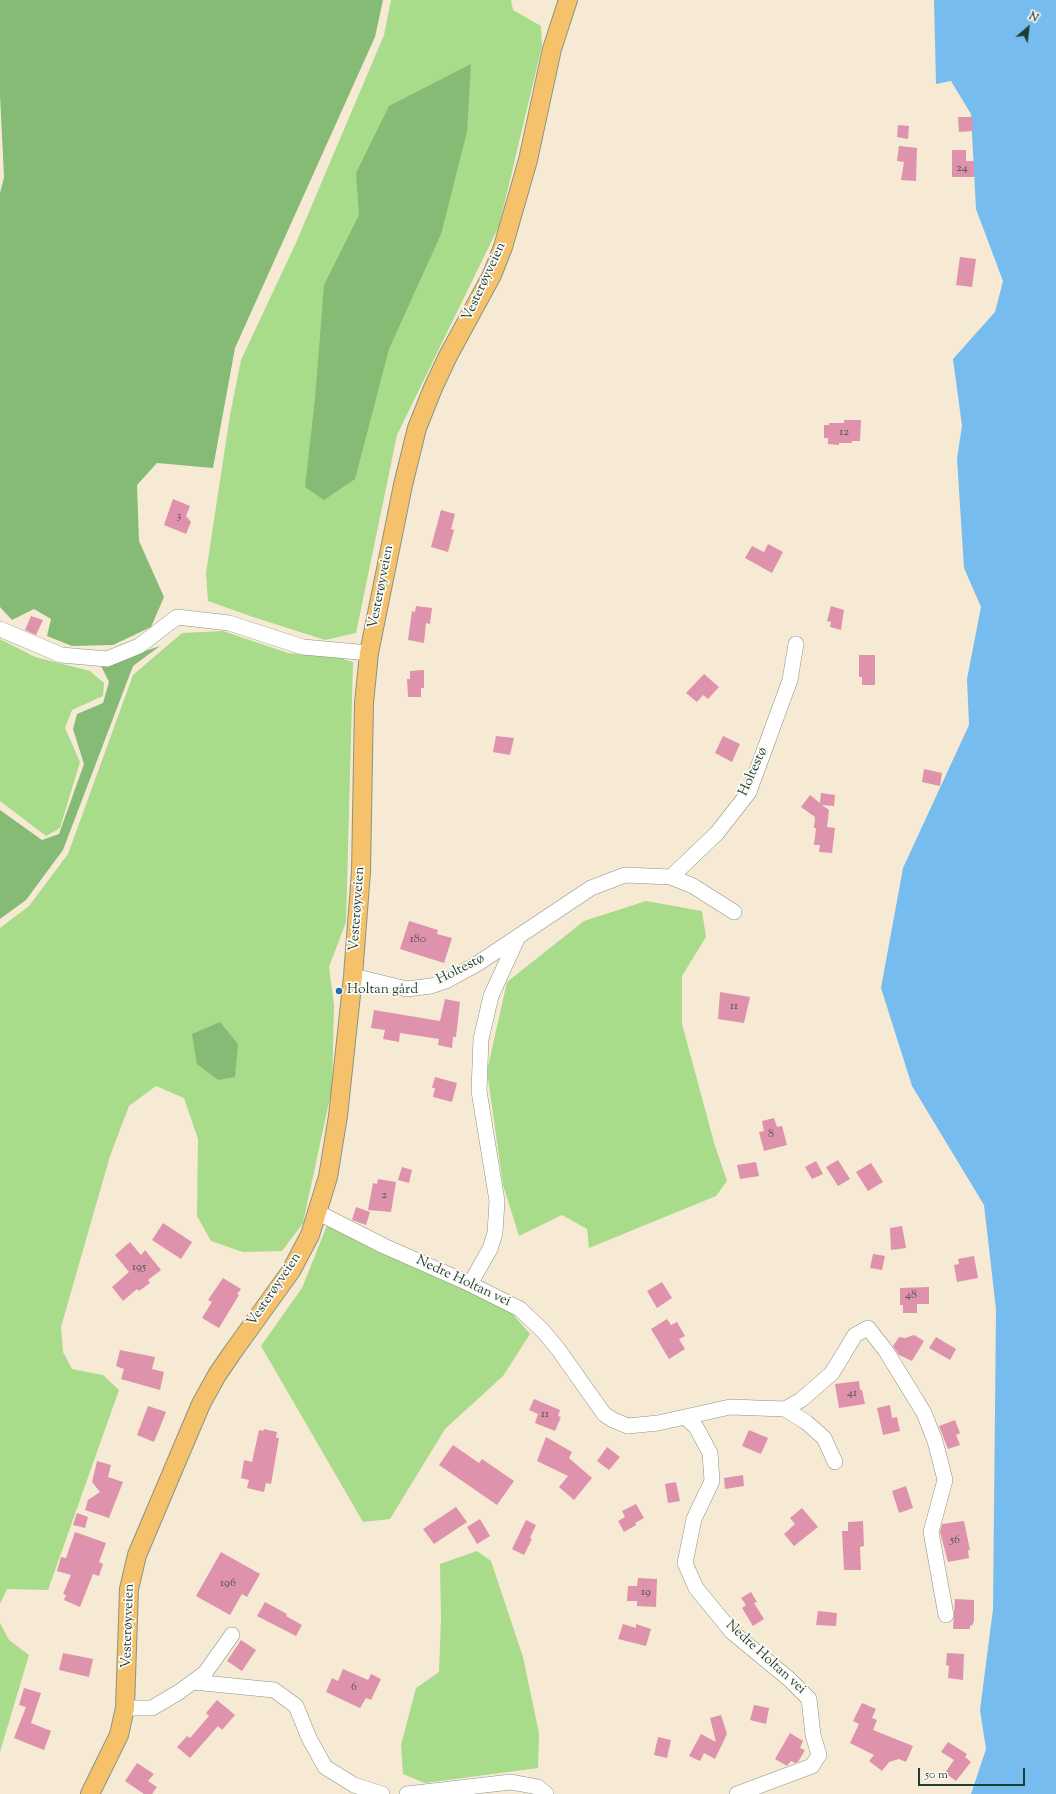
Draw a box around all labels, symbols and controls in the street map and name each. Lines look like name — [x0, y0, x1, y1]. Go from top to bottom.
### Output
north arrow — [1008, 8, 1048, 48]
text: N — [1026, 8, 1041, 27]
house number: 24 — [956, 162, 968, 176]
street label: Vesterøyveien — [459, 240, 511, 324]
house number: 12 — [839, 426, 849, 440]
house number: 3 — [177, 510, 181, 524]
street label: Vesterøyveien — [366, 544, 398, 630]
street label: Holtestø — [736, 745, 772, 799]
street label: Vesterøyveien — [347, 866, 369, 952]
house number: 180 — [410, 933, 426, 947]
street label: Holtestø — [434, 951, 488, 989]
place label: Holtan gård — [347, 983, 418, 999]
marker: Holtan gård — [334, 986, 344, 996]
house number: 11 — [730, 1000, 738, 1014]
house number: 8 — [768, 1128, 774, 1142]
house number: 2 — [381, 1189, 387, 1203]
street label: Vesterøyveien — [244, 1250, 306, 1330]
street label: Nedre Holtan vei — [413, 1253, 513, 1311]
house number: 195 — [132, 1261, 146, 1275]
house number: 48 — [905, 1289, 917, 1303]
house number: 41 — [847, 1387, 857, 1401]
house number: 11 — [541, 1408, 549, 1422]
house number: 56 — [950, 1534, 960, 1548]
house number: 196 — [220, 1577, 236, 1591]
street label: Vesterøyveien — [119, 1583, 139, 1669]
house number: 19 — [641, 1586, 651, 1600]
street label: Nedre Holtan vei — [721, 1618, 809, 1698]
house number: 6 — [351, 1681, 357, 1695]
scale bar — [920, 1760, 1027, 1786]
text: 50 m — [925, 1766, 948, 1784]

